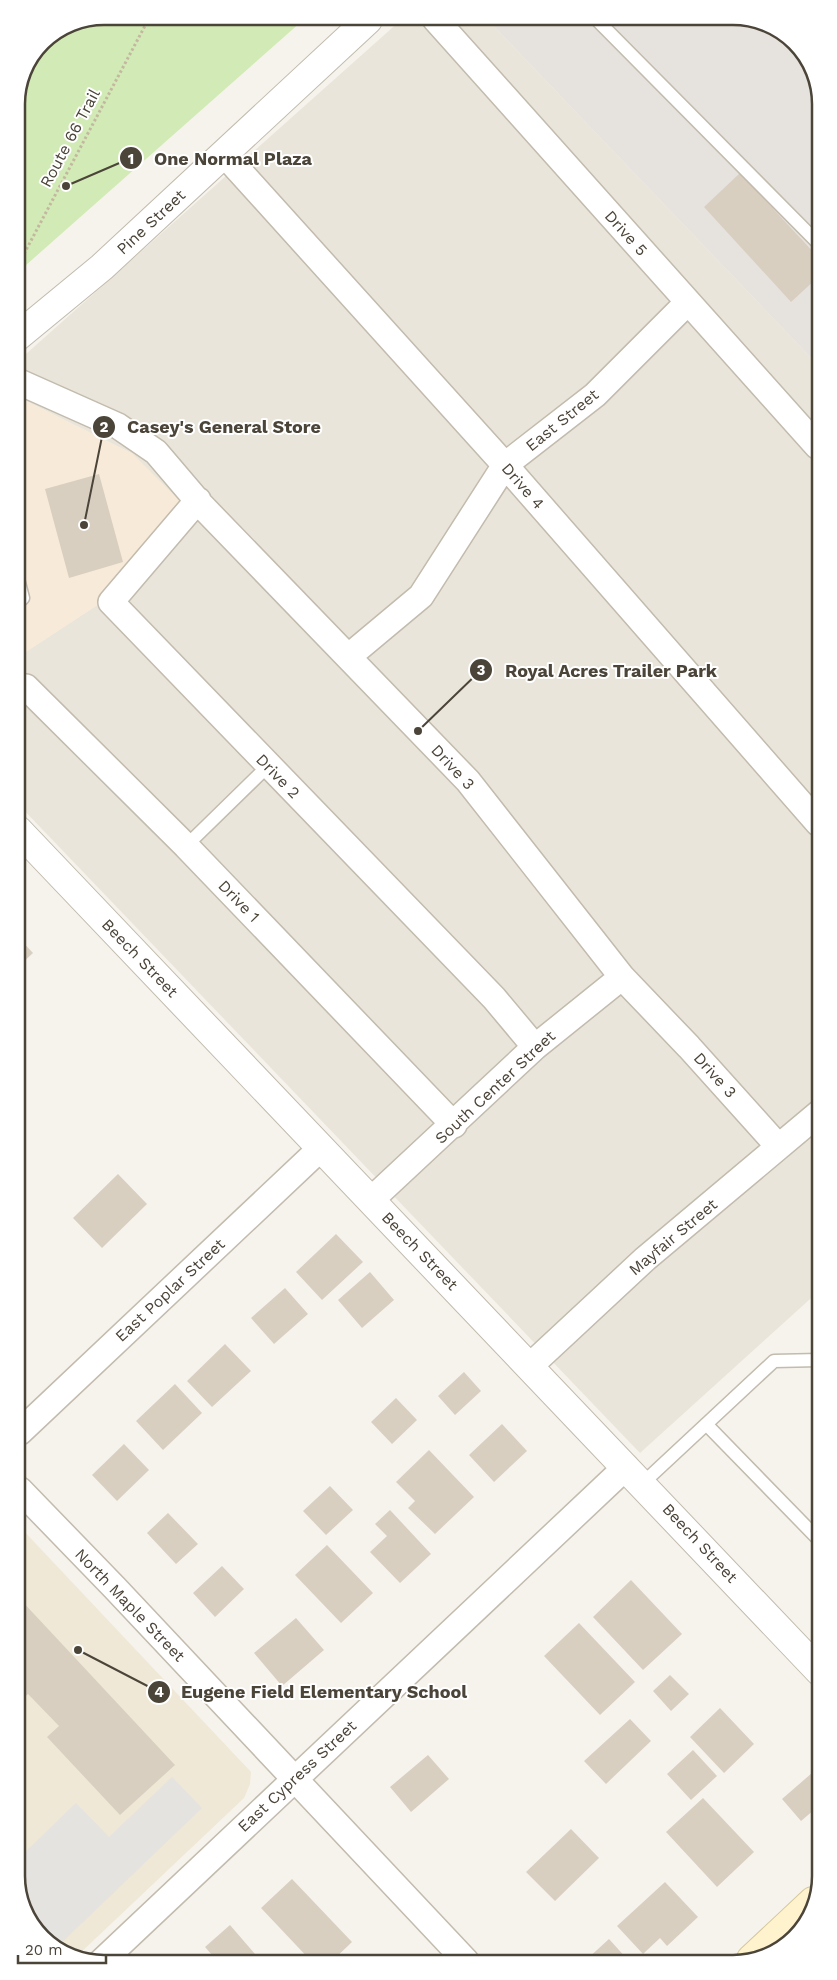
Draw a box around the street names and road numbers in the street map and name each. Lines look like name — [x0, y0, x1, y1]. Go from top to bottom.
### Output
street label: Route 66 Trail — [36, 85, 104, 190]
street label: Pine Street — [113, 185, 189, 259]
street label: Drive 5 — [601, 206, 651, 260]
street label: East Street — [522, 385, 602, 455]
street label: Drive 4 — [498, 459, 548, 513]
street label: Drive 3 — [427, 741, 479, 793]
street label: Drive 2 — [252, 750, 304, 802]
street label: Drive 1 — [214, 876, 264, 926]
street label: Beech Street — [98, 915, 182, 1001]
street label: South Center Street — [431, 1026, 559, 1148]
street label: Drive 3 — [690, 1048, 740, 1102]
street label: Mayfair Street — [625, 1194, 721, 1279]
street label: Beech Street — [378, 1208, 462, 1294]
street label: East Poplar Street — [111, 1234, 229, 1346]
street label: Beech Street — [658, 1499, 742, 1587]
street label: North Maple Street — [71, 1545, 189, 1666]
street label: East Cypress Street — [234, 1716, 360, 1836]

